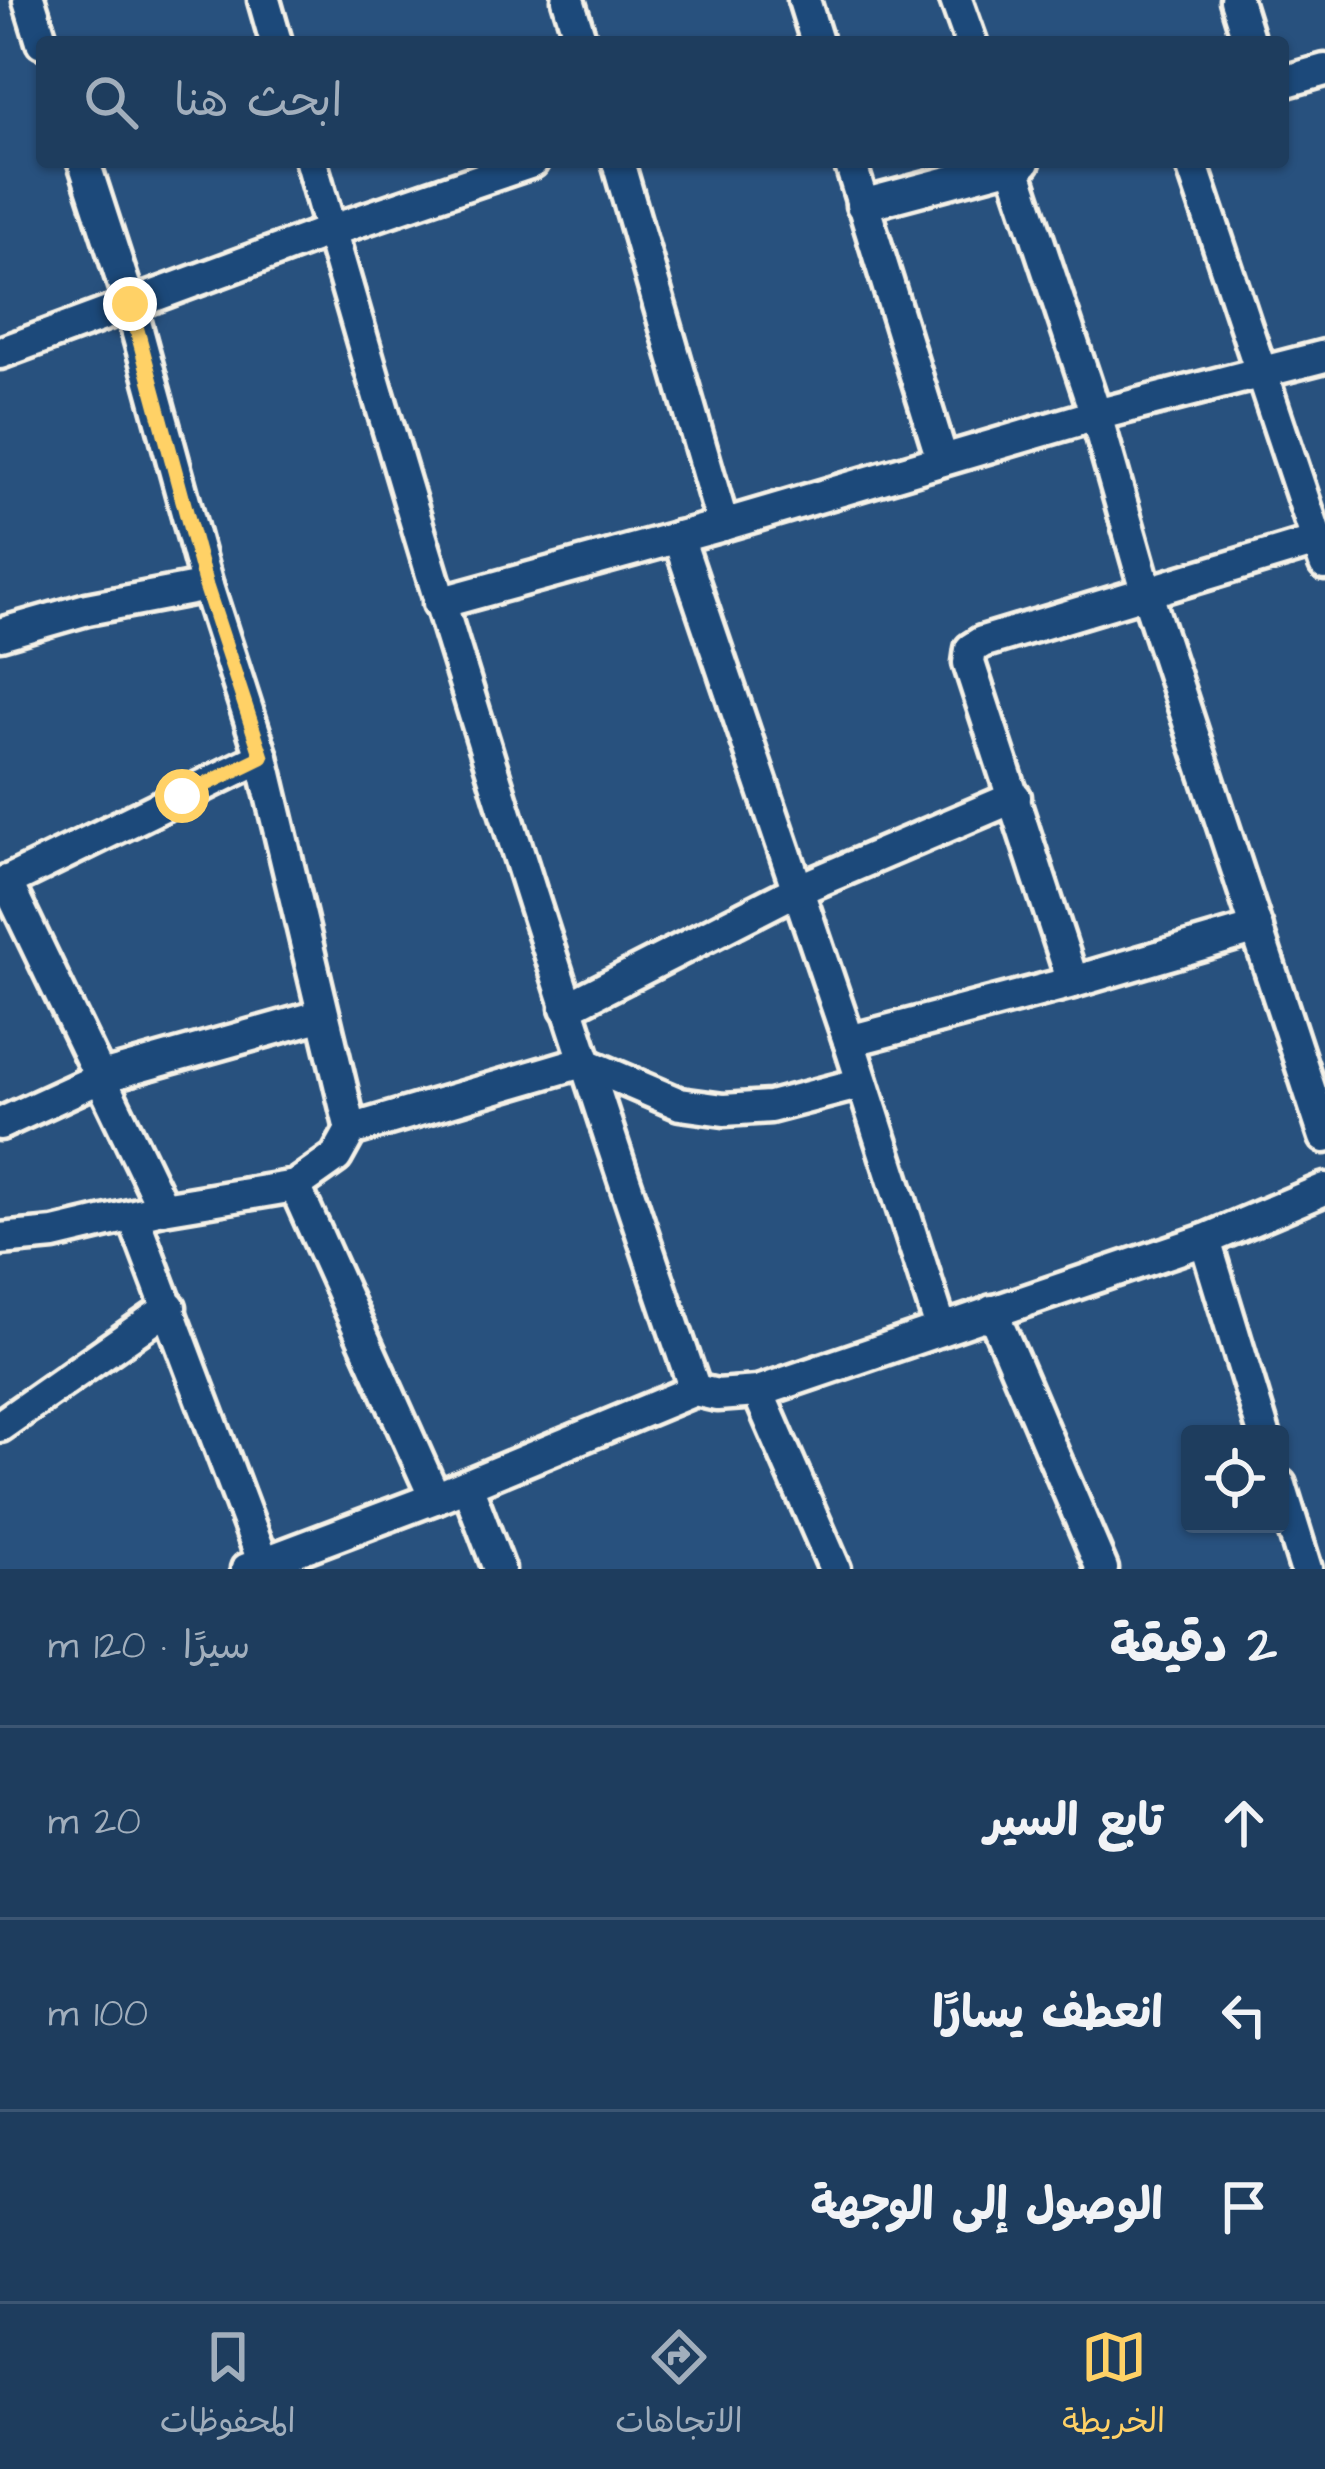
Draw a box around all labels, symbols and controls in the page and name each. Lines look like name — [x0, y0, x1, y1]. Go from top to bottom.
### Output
search box — [36, 36, 1289, 168]
icon: search — [78, 69, 144, 135]
text: ابحث هنا — [174, 71, 342, 133]
route end — [103, 277, 157, 331]
route start — [155, 769, 209, 823]
map controls — [1181, 1425, 1289, 1533]
button: locate — [1181, 1425, 1289, 1533]
text: 2 دقيقة — [1110, 1611, 1277, 1682]
text: سيرًا · 120 m — [48, 1620, 250, 1674]
icon: ahead — [1211, 1790, 1277, 1856]
text: تابع السير — [985, 1791, 1163, 1853]
text: 20 m — [48, 1796, 141, 1850]
icon: left — [1211, 1982, 1277, 2048]
text: انعطف يسارًا — [932, 1983, 1163, 2045]
text: 100 m — [48, 1988, 148, 2042]
icon: arrive — [1211, 2174, 1277, 2240]
text: الوصول إلى الوجهة — [811, 2175, 1163, 2237]
tab: المحفوظات — [160, 2324, 296, 2450]
tab: الاتجاهات — [615, 2324, 743, 2450]
tab: الخريطة — [1062, 2324, 1165, 2450]

